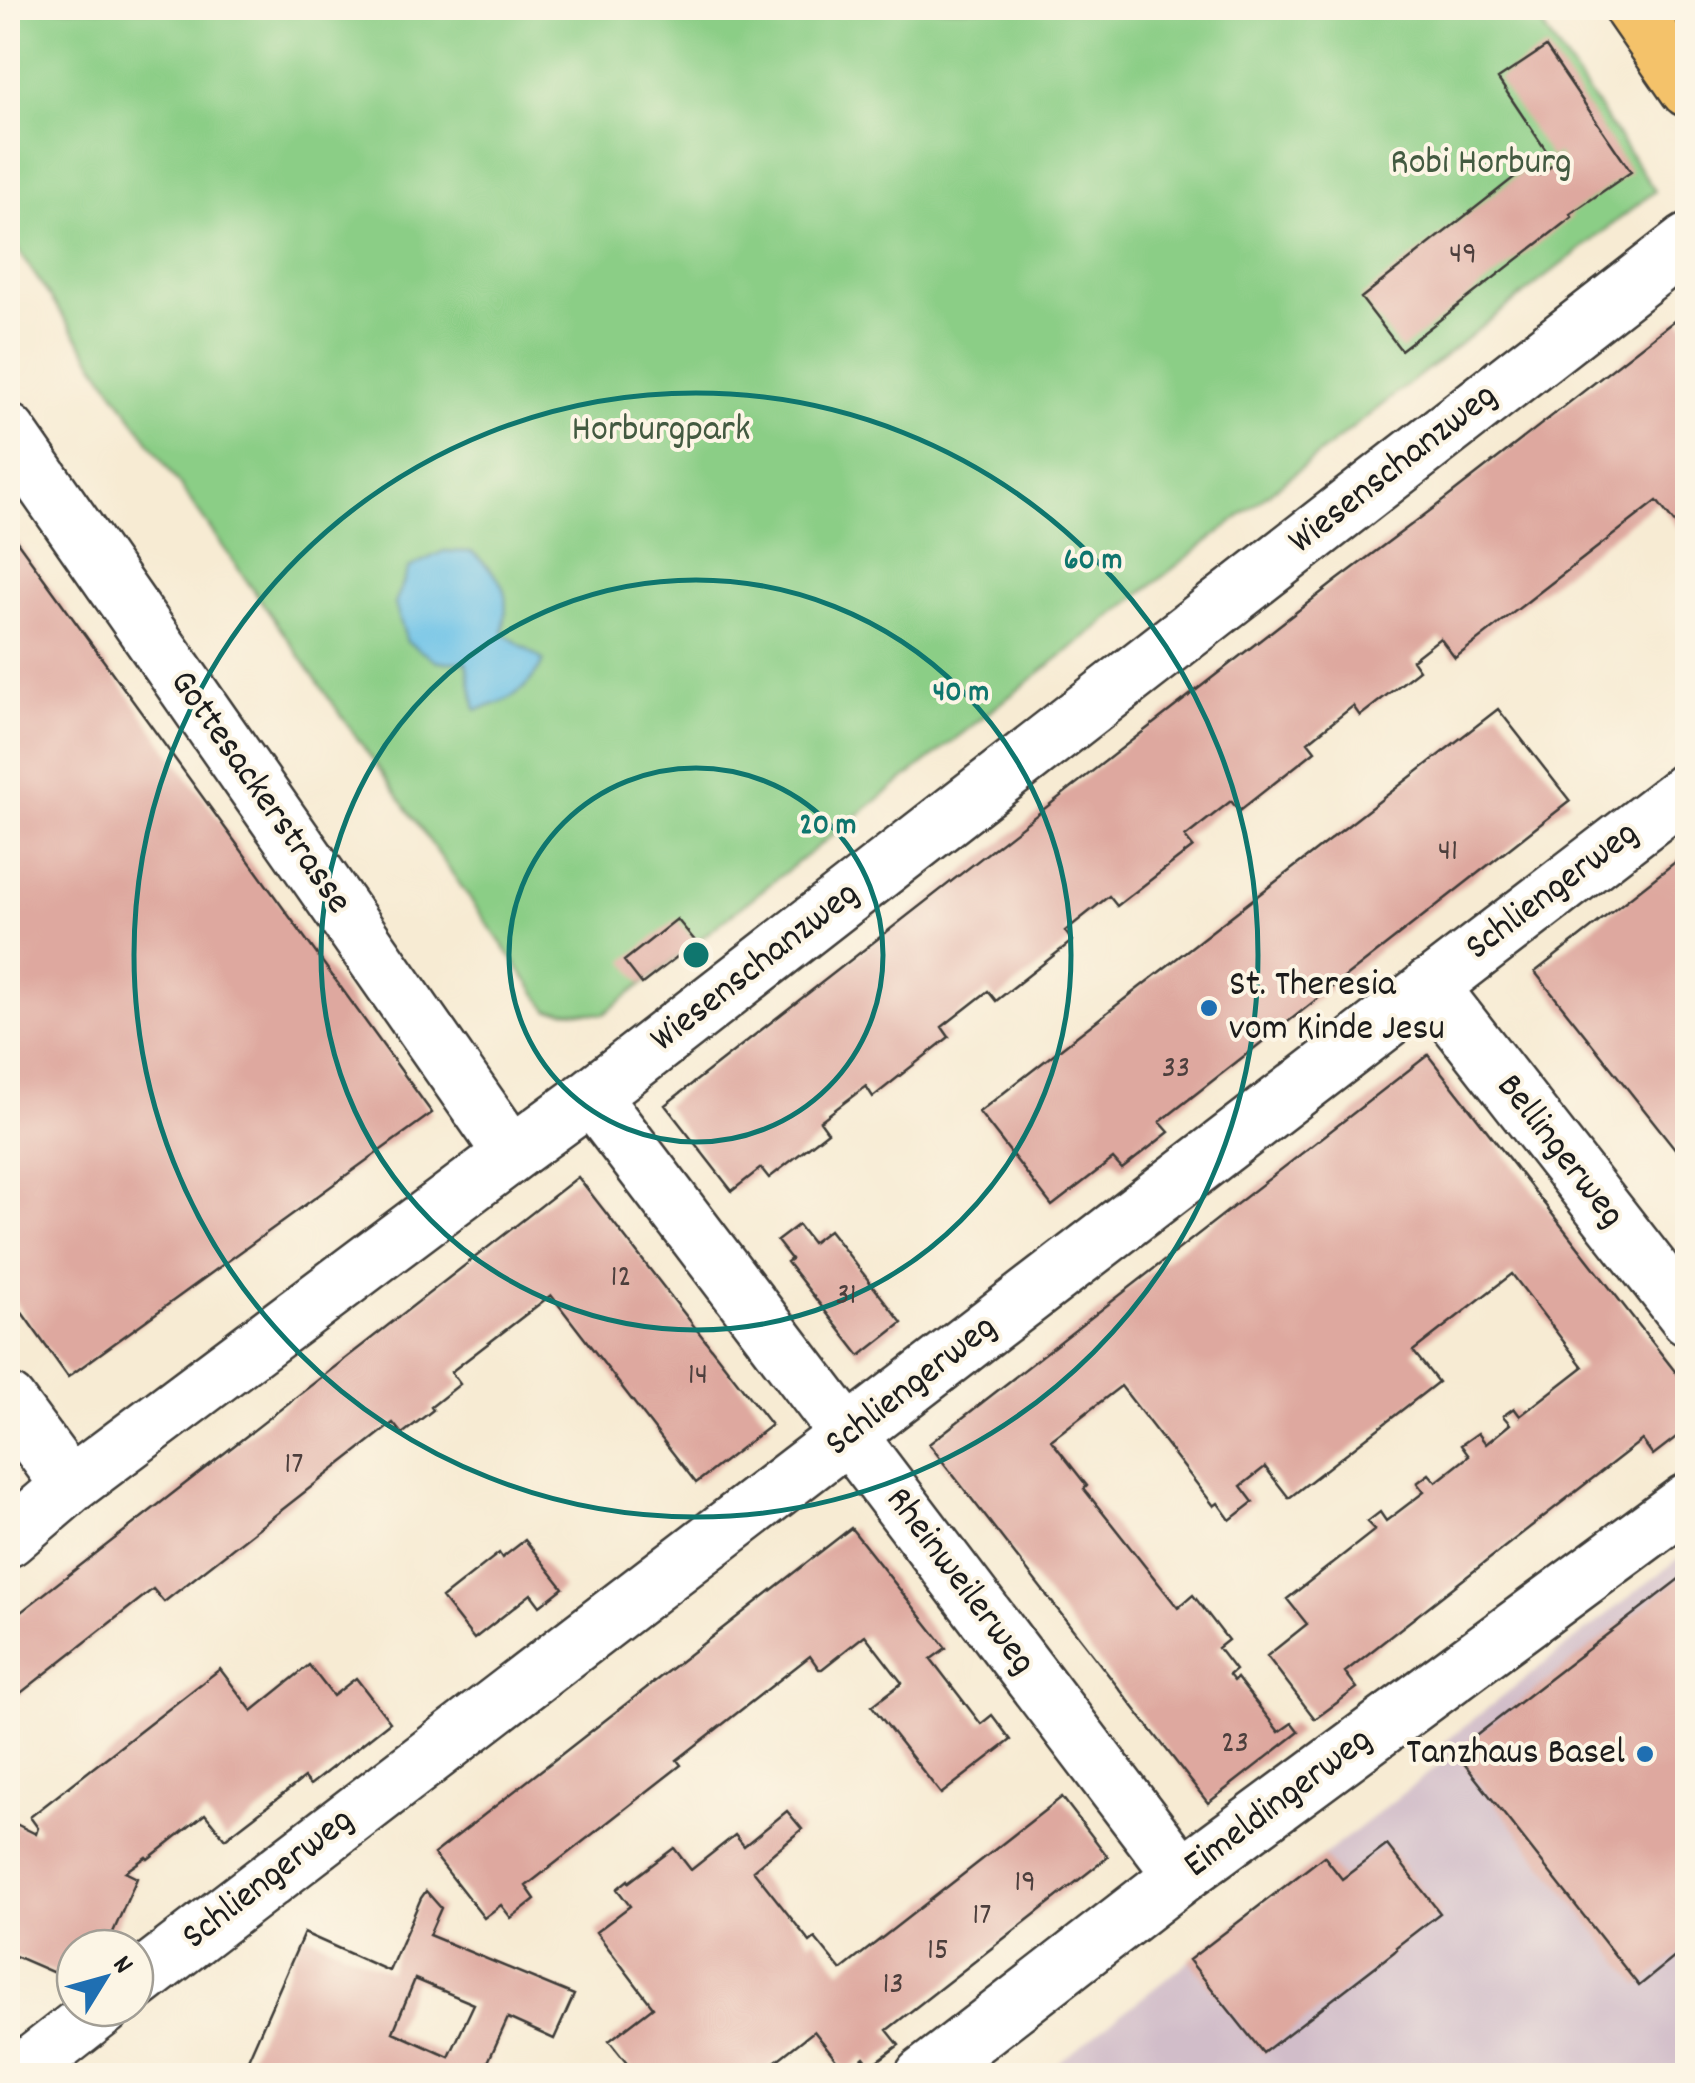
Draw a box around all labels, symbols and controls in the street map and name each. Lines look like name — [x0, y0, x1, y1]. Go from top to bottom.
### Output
park label: Robi Horburg — [1390, 137, 1572, 192]
house number: 49 — [1449, 233, 1477, 279]
street label: Wiesenschanzweg — [1278, 371, 1510, 569]
park label: Horburgpark — [571, 404, 751, 459]
text: 60 m — [1064, 541, 1122, 584]
street label: Gottesackerstrasse — [154, 660, 364, 926]
text: 40 m — [933, 673, 989, 716]
text: 20 m — [800, 806, 856, 849]
street label: Schliengerweg — [1455, 808, 1651, 976]
house number: 41 — [1438, 830, 1458, 876]
street label: Wiesenschanzweg — [640, 869, 872, 1067]
centre of rings — [678, 937, 714, 973]
place label: St. Theresia vom Kinde Jesu — [1229, 959, 1445, 1058]
marker: St. Theresia vom Kinde Jesu — [1198, 997, 1220, 1019]
house number: 33 — [1162, 1047, 1190, 1093]
street label: Bellingerweg — [1481, 1063, 1637, 1241]
house number: 12 — [611, 1256, 632, 1302]
house number: 31 — [835, 1274, 857, 1320]
street label: Schliengerweg — [814, 1302, 1010, 1472]
house number: 14 — [688, 1354, 708, 1400]
house number: 17 — [284, 1443, 304, 1489]
street label: Rheinweilerweg — [870, 1476, 1048, 1688]
street label: Eimeldingerweg — [1173, 1715, 1385, 1893]
house number: 23 — [1221, 1722, 1249, 1768]
place label: Tanzhaus Basel — [1406, 1727, 1625, 1782]
marker: Tanzhaus Basel — [1634, 1743, 1656, 1765]
street label: Schliengerweg — [171, 1795, 367, 1965]
house number: 19 — [1014, 1861, 1036, 1907]
house number: 17 — [972, 1894, 992, 1940]
north arrow — [55, 1928, 155, 2028]
house number: 15 — [927, 1929, 949, 1975]
text: N — [101, 1948, 141, 1984]
house number: 13 — [882, 1963, 904, 2009]

